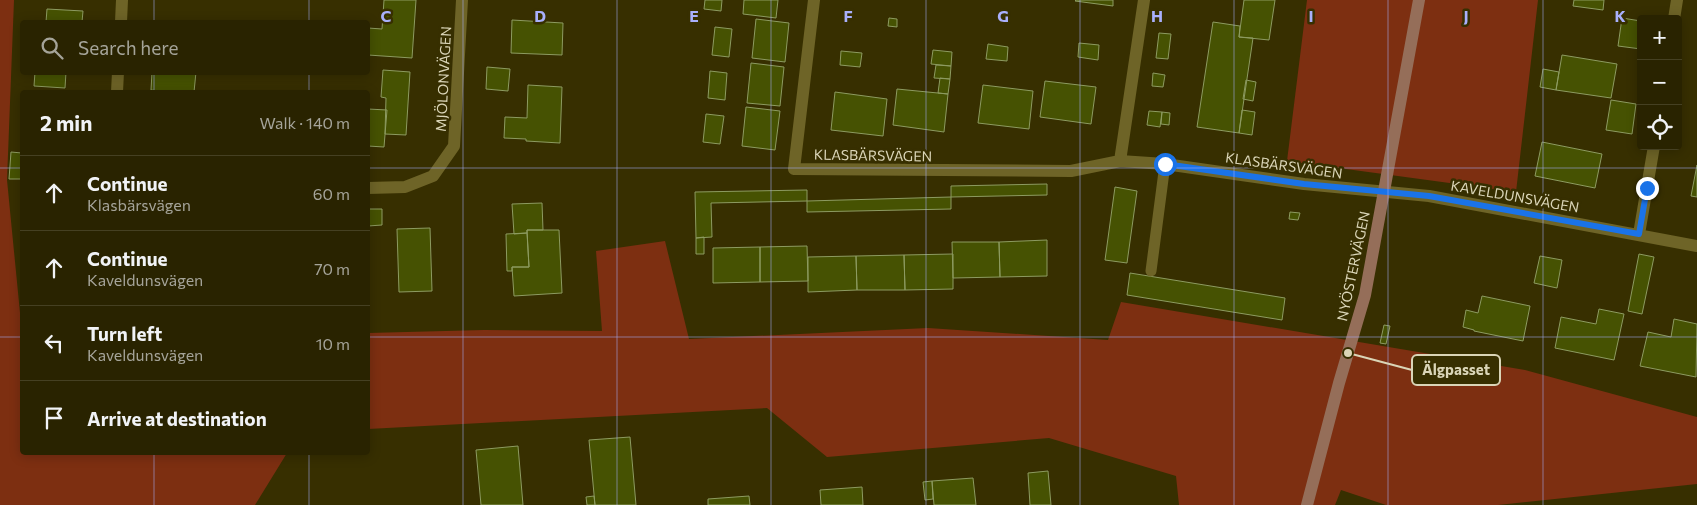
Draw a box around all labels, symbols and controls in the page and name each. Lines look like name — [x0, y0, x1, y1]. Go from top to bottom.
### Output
text: C — [381, 6, 392, 25]
text: D — [534, 6, 546, 25]
text: E — [689, 6, 699, 25]
text: F — [843, 6, 853, 25]
text: G — [997, 6, 1009, 25]
text: H — [1151, 6, 1163, 25]
text: I — [1308, 6, 1314, 25]
text: J — [1463, 6, 1469, 25]
text: K — [1614, 6, 1626, 25]
map controls — [1637, 15, 1682, 150]
button: + — [1637, 15, 1682, 60]
search box — [20, 20, 370, 75]
street label: MJÖLONVÄGEN — [432, 26, 454, 132]
icon: search — [38, 34, 66, 62]
text: Search here — [78, 36, 178, 59]
button: − — [1637, 60, 1682, 105]
button: locate — [1637, 105, 1682, 150]
text: 2 min — [40, 110, 92, 135]
text: Walk · 140 m — [260, 113, 350, 132]
street label: KLASBÄRSVÄGEN — [814, 145, 932, 165]
street label: KLASBÄRSVÄGEN — [1224, 148, 1344, 182]
route start — [1154, 153, 1177, 176]
text: Continue — [87, 172, 167, 195]
street label: KAVELDUNSVÄGEN — [1450, 176, 1580, 216]
route end — [1636, 177, 1659, 200]
icon: ahead — [40, 179, 68, 207]
text: 60 m — [313, 184, 350, 203]
text: Klasbärsvägen — [87, 195, 191, 214]
street label: NYÖSTERVÄGEN — [1333, 209, 1373, 323]
text: Continue — [87, 247, 167, 270]
icon: ahead — [40, 254, 68, 282]
text: 70 m — [314, 259, 350, 278]
text: Kaveldunsvägen — [87, 270, 203, 289]
text: Turn left — [87, 322, 162, 345]
icon: left — [40, 329, 68, 357]
text: 10 m — [316, 334, 350, 353]
text: Kaveldunsvägen — [87, 345, 203, 364]
callout: Älgpasset — [1412, 355, 1500, 385]
text: Älgpasset — [1422, 360, 1490, 378]
icon: arrive — [40, 404, 68, 432]
text: Arrive at destination — [87, 407, 267, 430]

